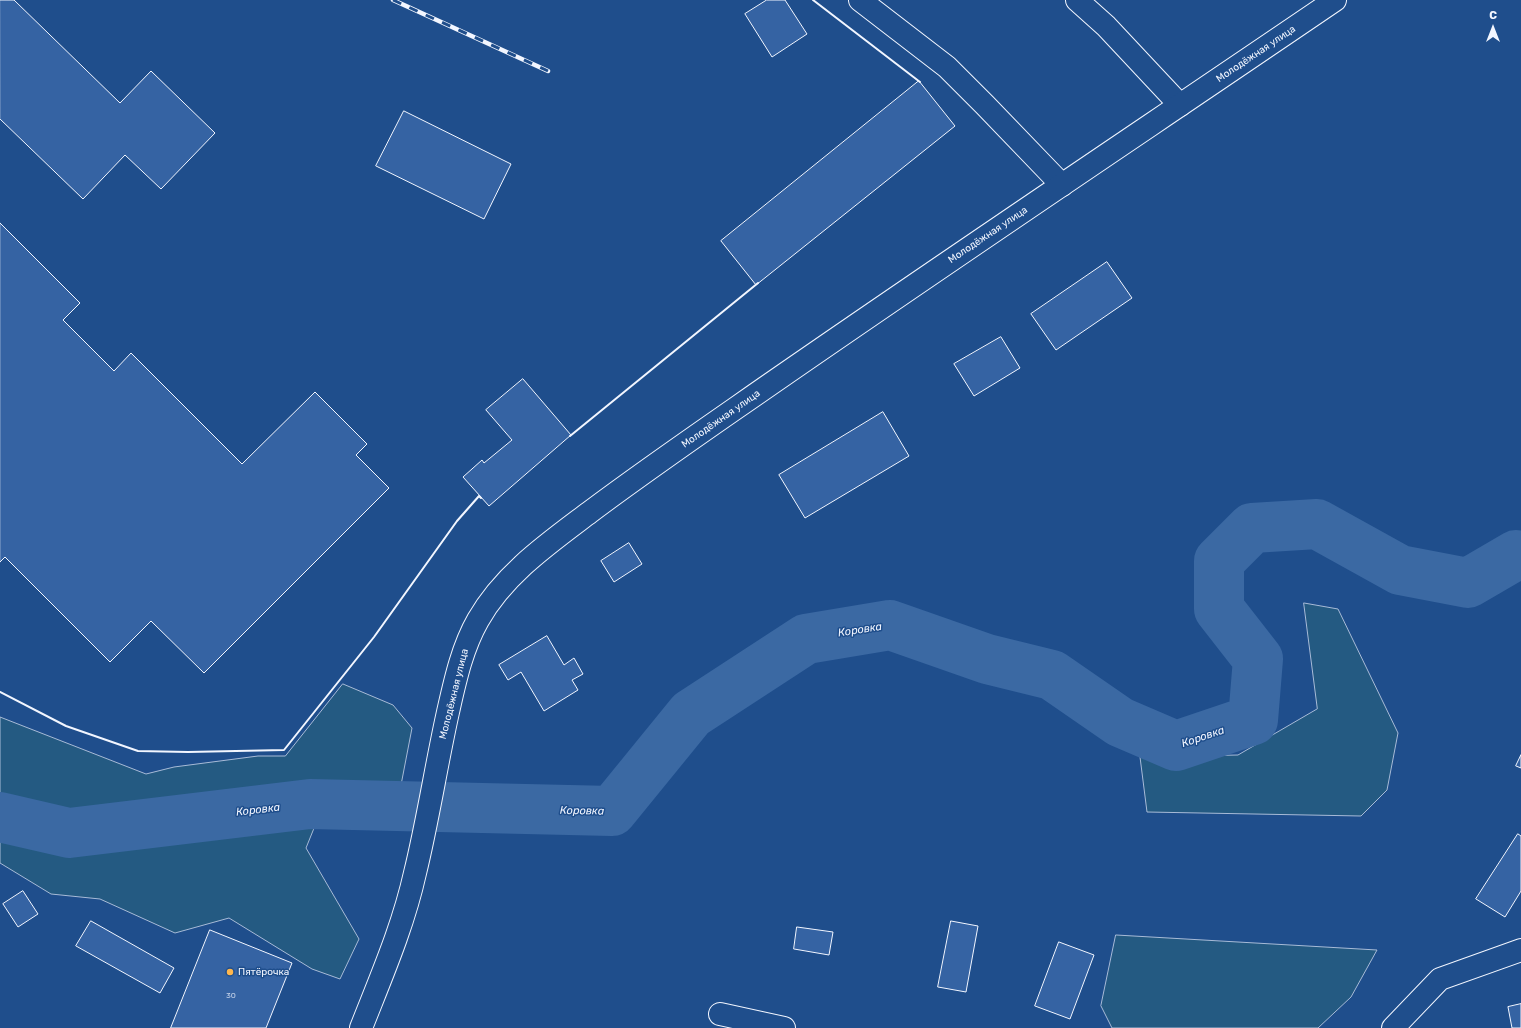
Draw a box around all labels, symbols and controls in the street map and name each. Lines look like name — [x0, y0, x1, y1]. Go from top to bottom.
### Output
north arrow — [1473, 8, 1513, 48]
text: С — [1489, 9, 1497, 22]
street label: Молодёжная улица — [1214, 23, 1298, 85]
street label: Молодёжная улица — [946, 204, 1030, 266]
street label: Молодёжная улица — [679, 387, 763, 451]
water label: Коровка — [837, 620, 883, 640]
street label: Молодёжная улица — [437, 647, 471, 741]
water label: Коровка — [1180, 724, 1226, 750]
water label: Коровка — [235, 801, 281, 819]
water label: Коровка — [560, 804, 604, 818]
place label: Пятёрочка — [238, 966, 289, 978]
marker: Пятёрочка — [225, 967, 235, 977]
house number: 30 — [226, 991, 236, 1001]

